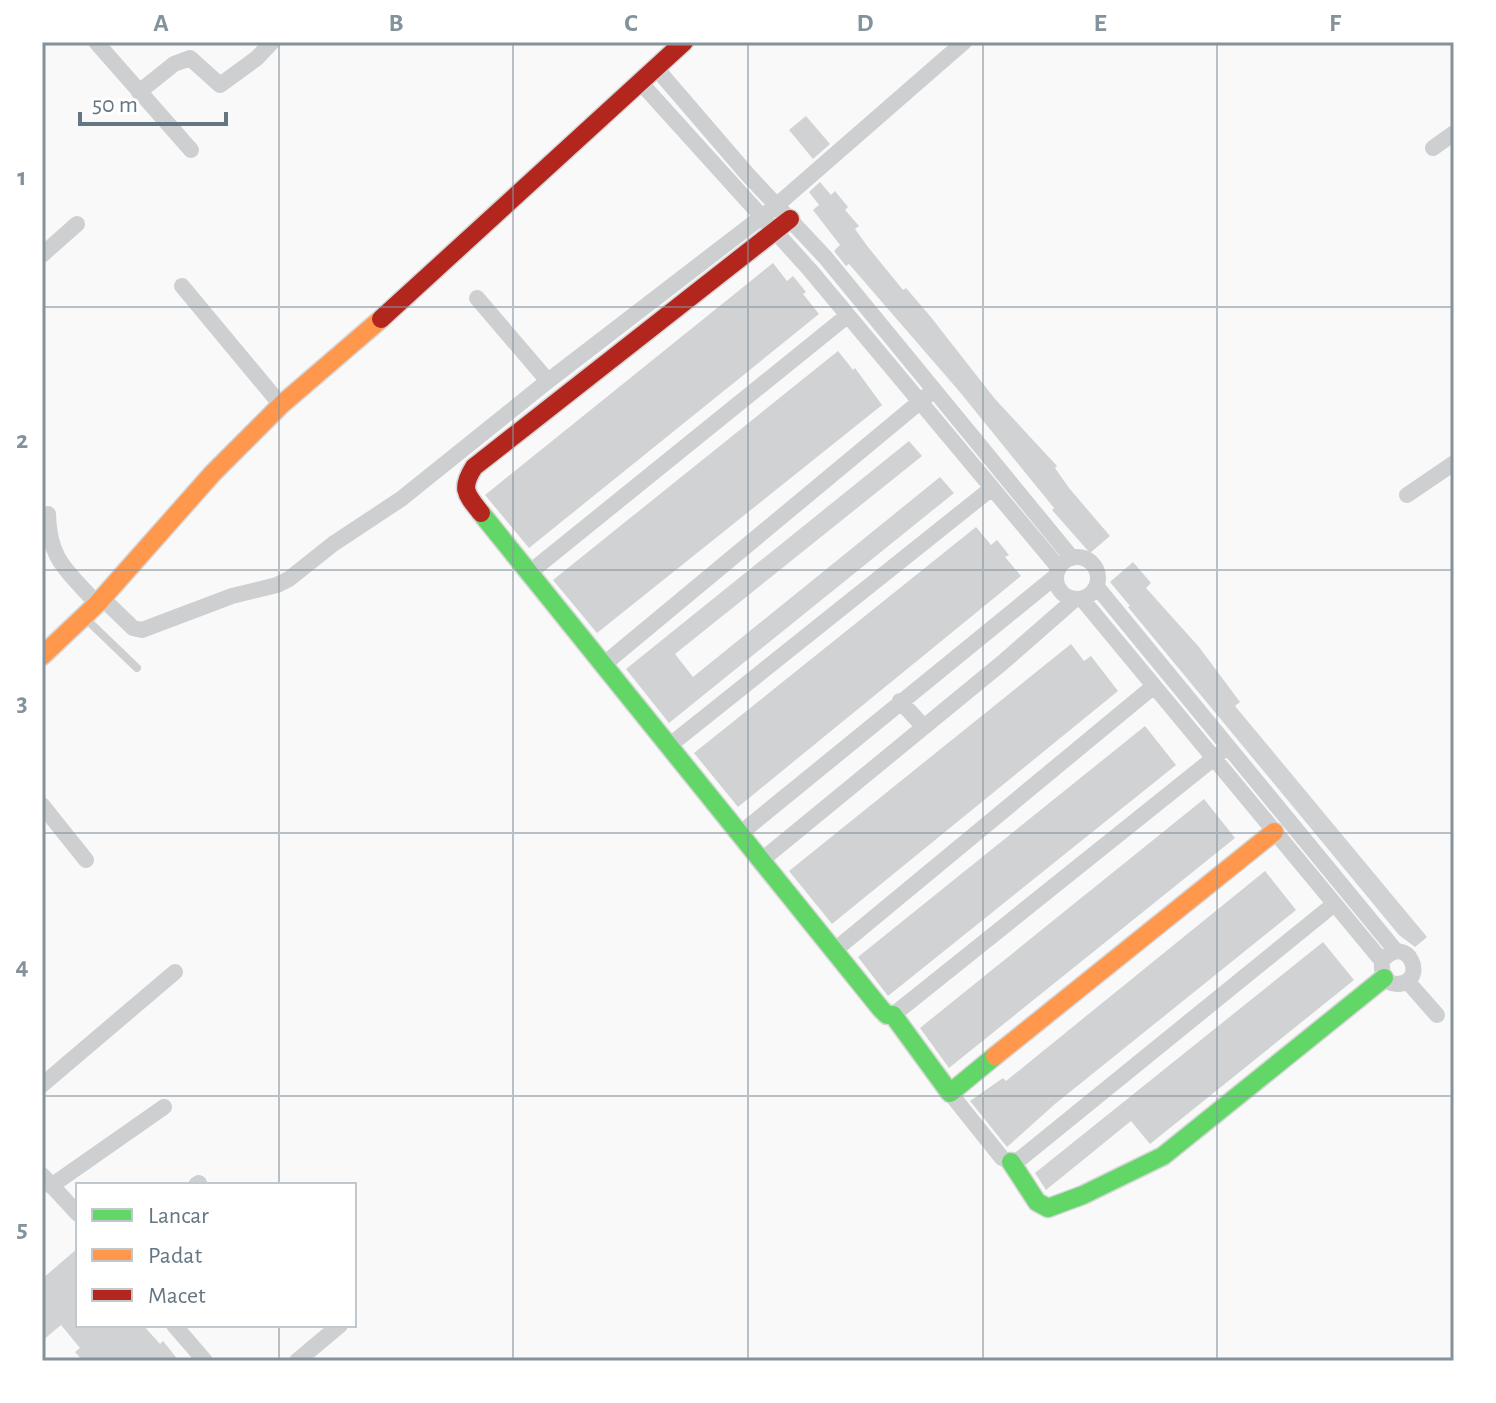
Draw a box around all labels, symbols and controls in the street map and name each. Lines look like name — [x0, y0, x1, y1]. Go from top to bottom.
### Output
text: A — [153, 10, 169, 36]
text: B — [388, 10, 404, 36]
text: C — [624, 10, 638, 36]
text: D — [856, 10, 874, 36]
text: E — [1093, 10, 1107, 36]
text: F — [1329, 10, 1342, 36]
scale bar — [80, 76, 226, 126]
text: 50 m — [92, 93, 138, 117]
text: 1 — [17, 164, 27, 190]
text: 2 — [16, 427, 28, 453]
text: 3 — [16, 690, 28, 716]
text: 4 — [15, 953, 29, 979]
legend — [76, 1183, 356, 1327]
text: Lancar — [148, 1204, 209, 1228]
text: 5 — [16, 1216, 28, 1242]
text: Padat — [148, 1244, 202, 1268]
text: Macet — [148, 1284, 206, 1308]

